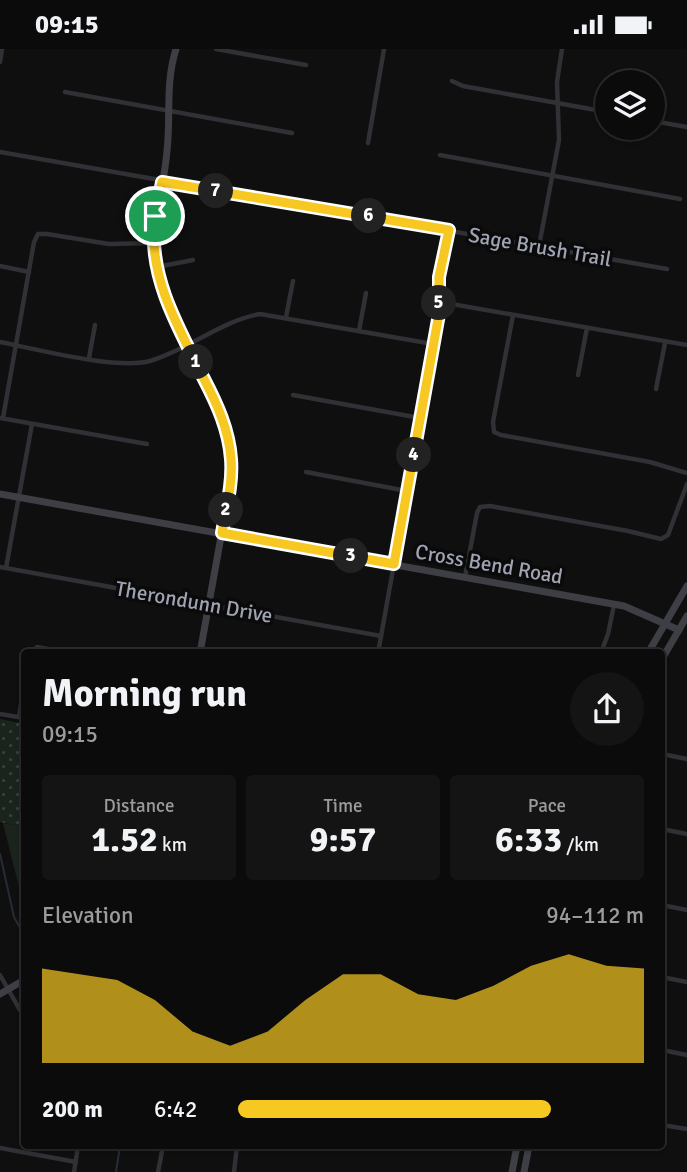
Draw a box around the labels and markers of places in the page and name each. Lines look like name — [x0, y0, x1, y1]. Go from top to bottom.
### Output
pin: 7 — [198, 173, 234, 209]
pin — [125, 186, 185, 246]
pin: 6 — [352, 199, 386, 233]
pin: 5 — [422, 285, 457, 321]
pin: 1 — [178, 345, 214, 379]
pin: 4 — [396, 437, 432, 473]
pin: 2 — [208, 493, 244, 527]
pin: 3 — [334, 539, 368, 573]

